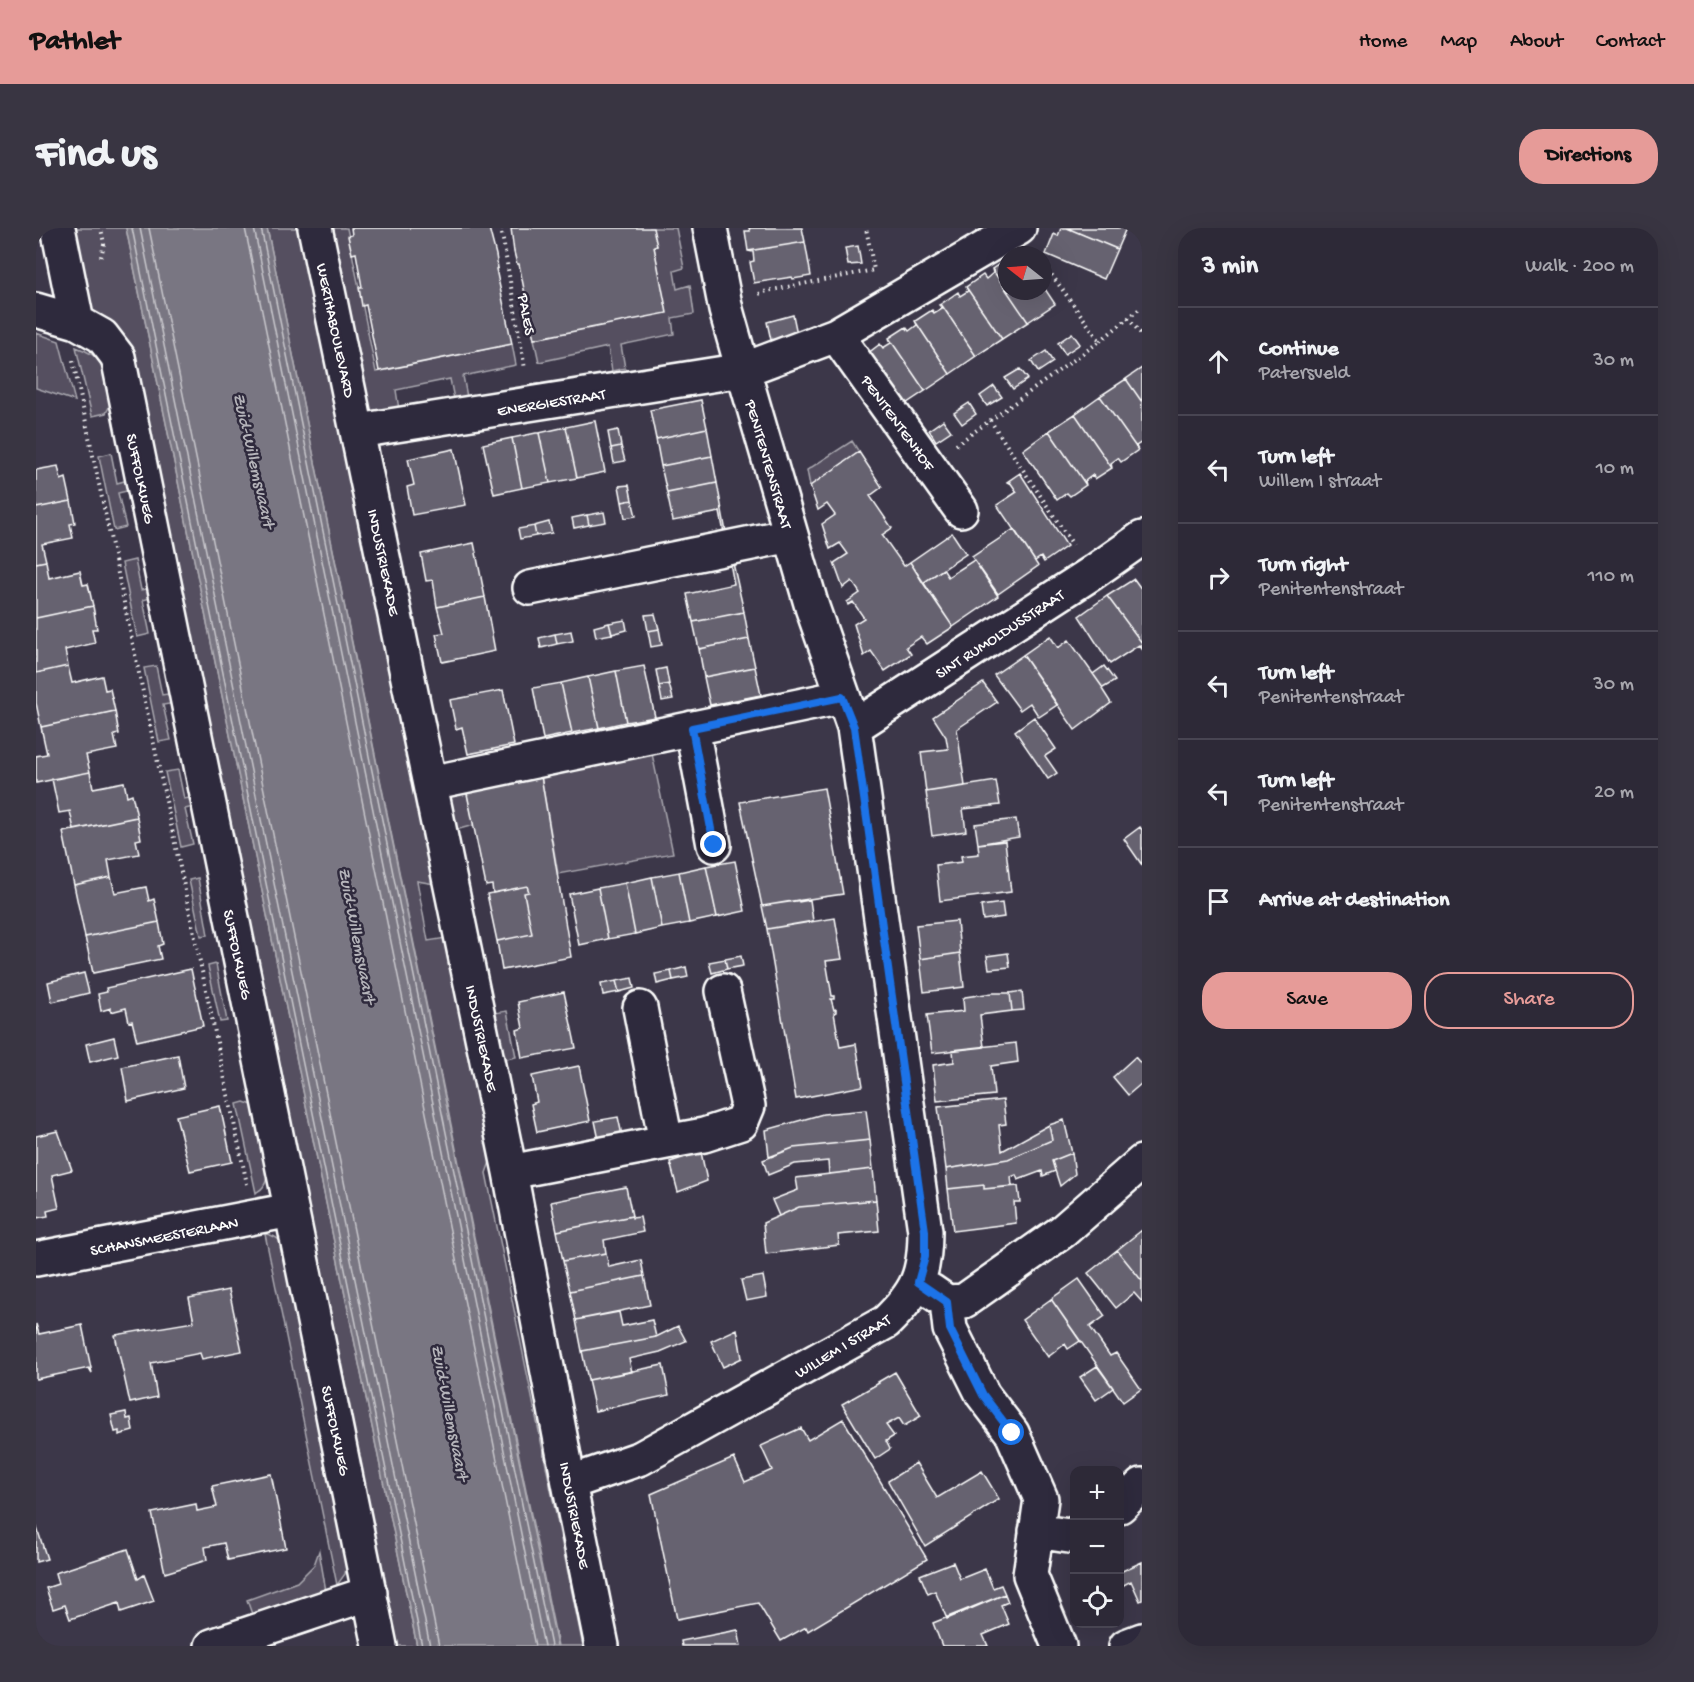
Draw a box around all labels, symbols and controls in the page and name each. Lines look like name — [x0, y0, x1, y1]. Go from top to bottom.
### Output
text: Pathlet — [30, 26, 120, 59]
text: Home — [1359, 30, 1407, 55]
text: Map — [1440, 30, 1477, 55]
text: About — [1510, 30, 1563, 55]
text: Contact — [1596, 30, 1664, 55]
button: Directions — [1519, 129, 1658, 184]
text: Find us — [36, 132, 156, 181]
north arrow — [998, 246, 1052, 300]
text: 3 min — [1202, 252, 1258, 283]
text: Walk · 200 m — [1525, 256, 1634, 279]
street label: WERTHABOULEVARD — [310, 262, 357, 400]
street label: PALES — [511, 292, 538, 337]
text: Continue — [1259, 337, 1339, 363]
icon: ahead — [1202, 345, 1235, 378]
text: 30 m — [1593, 350, 1634, 373]
text: Patersveld — [1259, 363, 1349, 386]
street label: PENITENTENHOF — [855, 372, 938, 476]
street label: ENERGIESTRAAT — [496, 386, 608, 422]
water label: Zuid-Willemsvaart — [227, 391, 279, 534]
street label: PENITENTENSTRAAT — [739, 397, 794, 532]
street label: SUFFOLKWEG — [120, 432, 158, 526]
text: Turn left — [1259, 445, 1333, 471]
icon: left — [1202, 453, 1235, 486]
text: 10 m — [1596, 458, 1634, 481]
text: Willem I straat — [1259, 471, 1381, 494]
street label: INDUSTRIEKADE — [361, 508, 402, 619]
text: Turn right — [1259, 553, 1347, 579]
icon: right — [1202, 561, 1235, 594]
text: 110 m — [1588, 566, 1634, 589]
text: Penitentenstraat — [1259, 579, 1403, 602]
street label: SINT RUMOLDUSSTRAAT — [933, 587, 1070, 685]
text: Turn left — [1259, 661, 1333, 687]
icon: left — [1202, 669, 1235, 702]
text: 30 m — [1593, 674, 1634, 697]
text: Penitentenstraat — [1259, 687, 1403, 710]
text: Turn left — [1259, 769, 1333, 795]
icon: left — [1202, 777, 1235, 810]
text: 20 m — [1594, 782, 1634, 805]
text: Penitentenstraat — [1259, 795, 1403, 818]
route end — [700, 831, 726, 857]
water label: Zuid-Willemsvaart — [332, 866, 380, 1009]
icon: arrive — [1202, 885, 1235, 918]
text: Arrive at destination — [1259, 888, 1449, 914]
street label: SUFFOLKWEG — [217, 908, 255, 1002]
button: Save — [1202, 972, 1412, 1029]
button: Share — [1424, 972, 1634, 1029]
street label: INDUSTRIEKADE — [459, 984, 500, 1095]
street label: SCHANSMEESTERLAAN — [89, 1215, 240, 1262]
street label: WILLEM I STRAAT — [792, 1311, 896, 1384]
water label: Zuid-Willemsvaart — [425, 1343, 473, 1486]
street label: SUFFOLKWEG — [315, 1384, 353, 1478]
route start — [998, 1419, 1024, 1445]
street label: INDUSTRIEKADE — [553, 1461, 592, 1572]
map controls — [1070, 1466, 1124, 1628]
button: + — [1070, 1466, 1124, 1520]
button: − — [1070, 1520, 1124, 1574]
button: locate — [1070, 1574, 1124, 1628]

